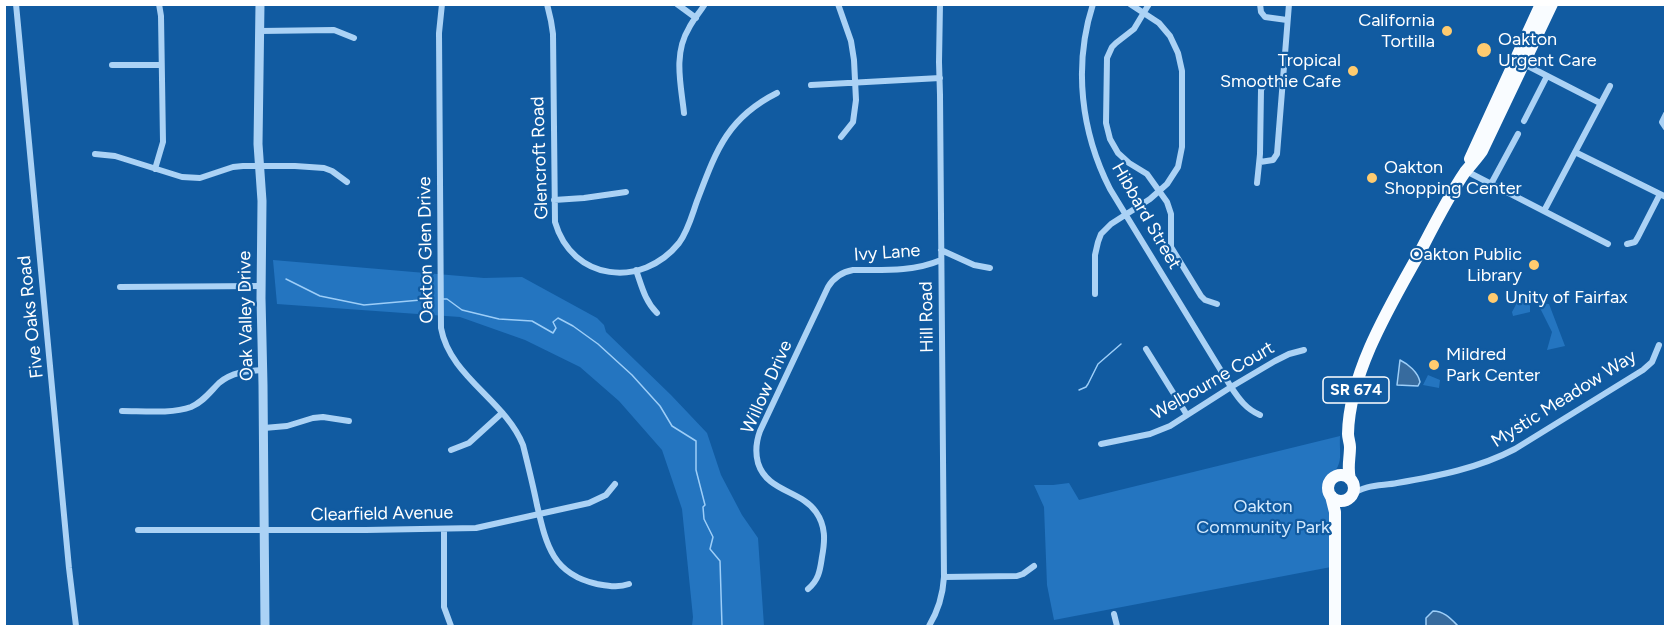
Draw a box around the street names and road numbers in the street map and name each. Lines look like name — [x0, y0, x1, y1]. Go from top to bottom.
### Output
street label: Glencroft Road — [527, 96, 553, 220]
street label: Hibbard Street — [1107, 159, 1185, 273]
street label: Oakton Glen Drive — [414, 176, 438, 324]
street label: Ivy Lane — [853, 240, 921, 266]
street label: Oak Valley Drive — [234, 251, 258, 381]
street label: Five Oaks Road — [14, 254, 48, 380]
street label: Hill Road — [916, 281, 938, 353]
street label: Willow Drive — [737, 337, 797, 437]
street label: Welbourne Court — [1148, 337, 1278, 425]
street label: Mystic Meadow Way — [1488, 346, 1640, 452]
road number: SR 674 — [1323, 377, 1389, 403]
street label: Clearfield Avenue — [311, 502, 453, 526]

